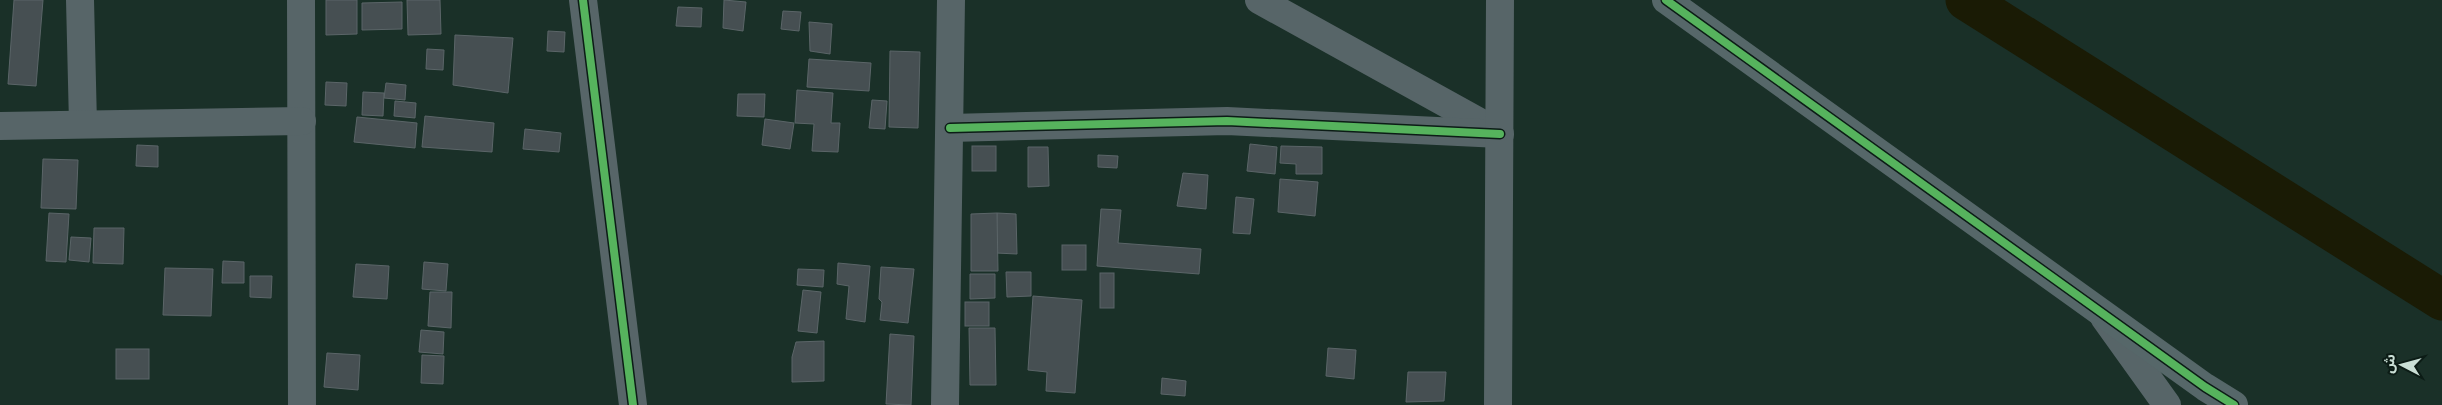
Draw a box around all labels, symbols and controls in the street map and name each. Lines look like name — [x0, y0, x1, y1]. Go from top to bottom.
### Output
north arrow — [2377, 340, 2427, 390]
text: ش — [2379, 353, 2399, 374]

